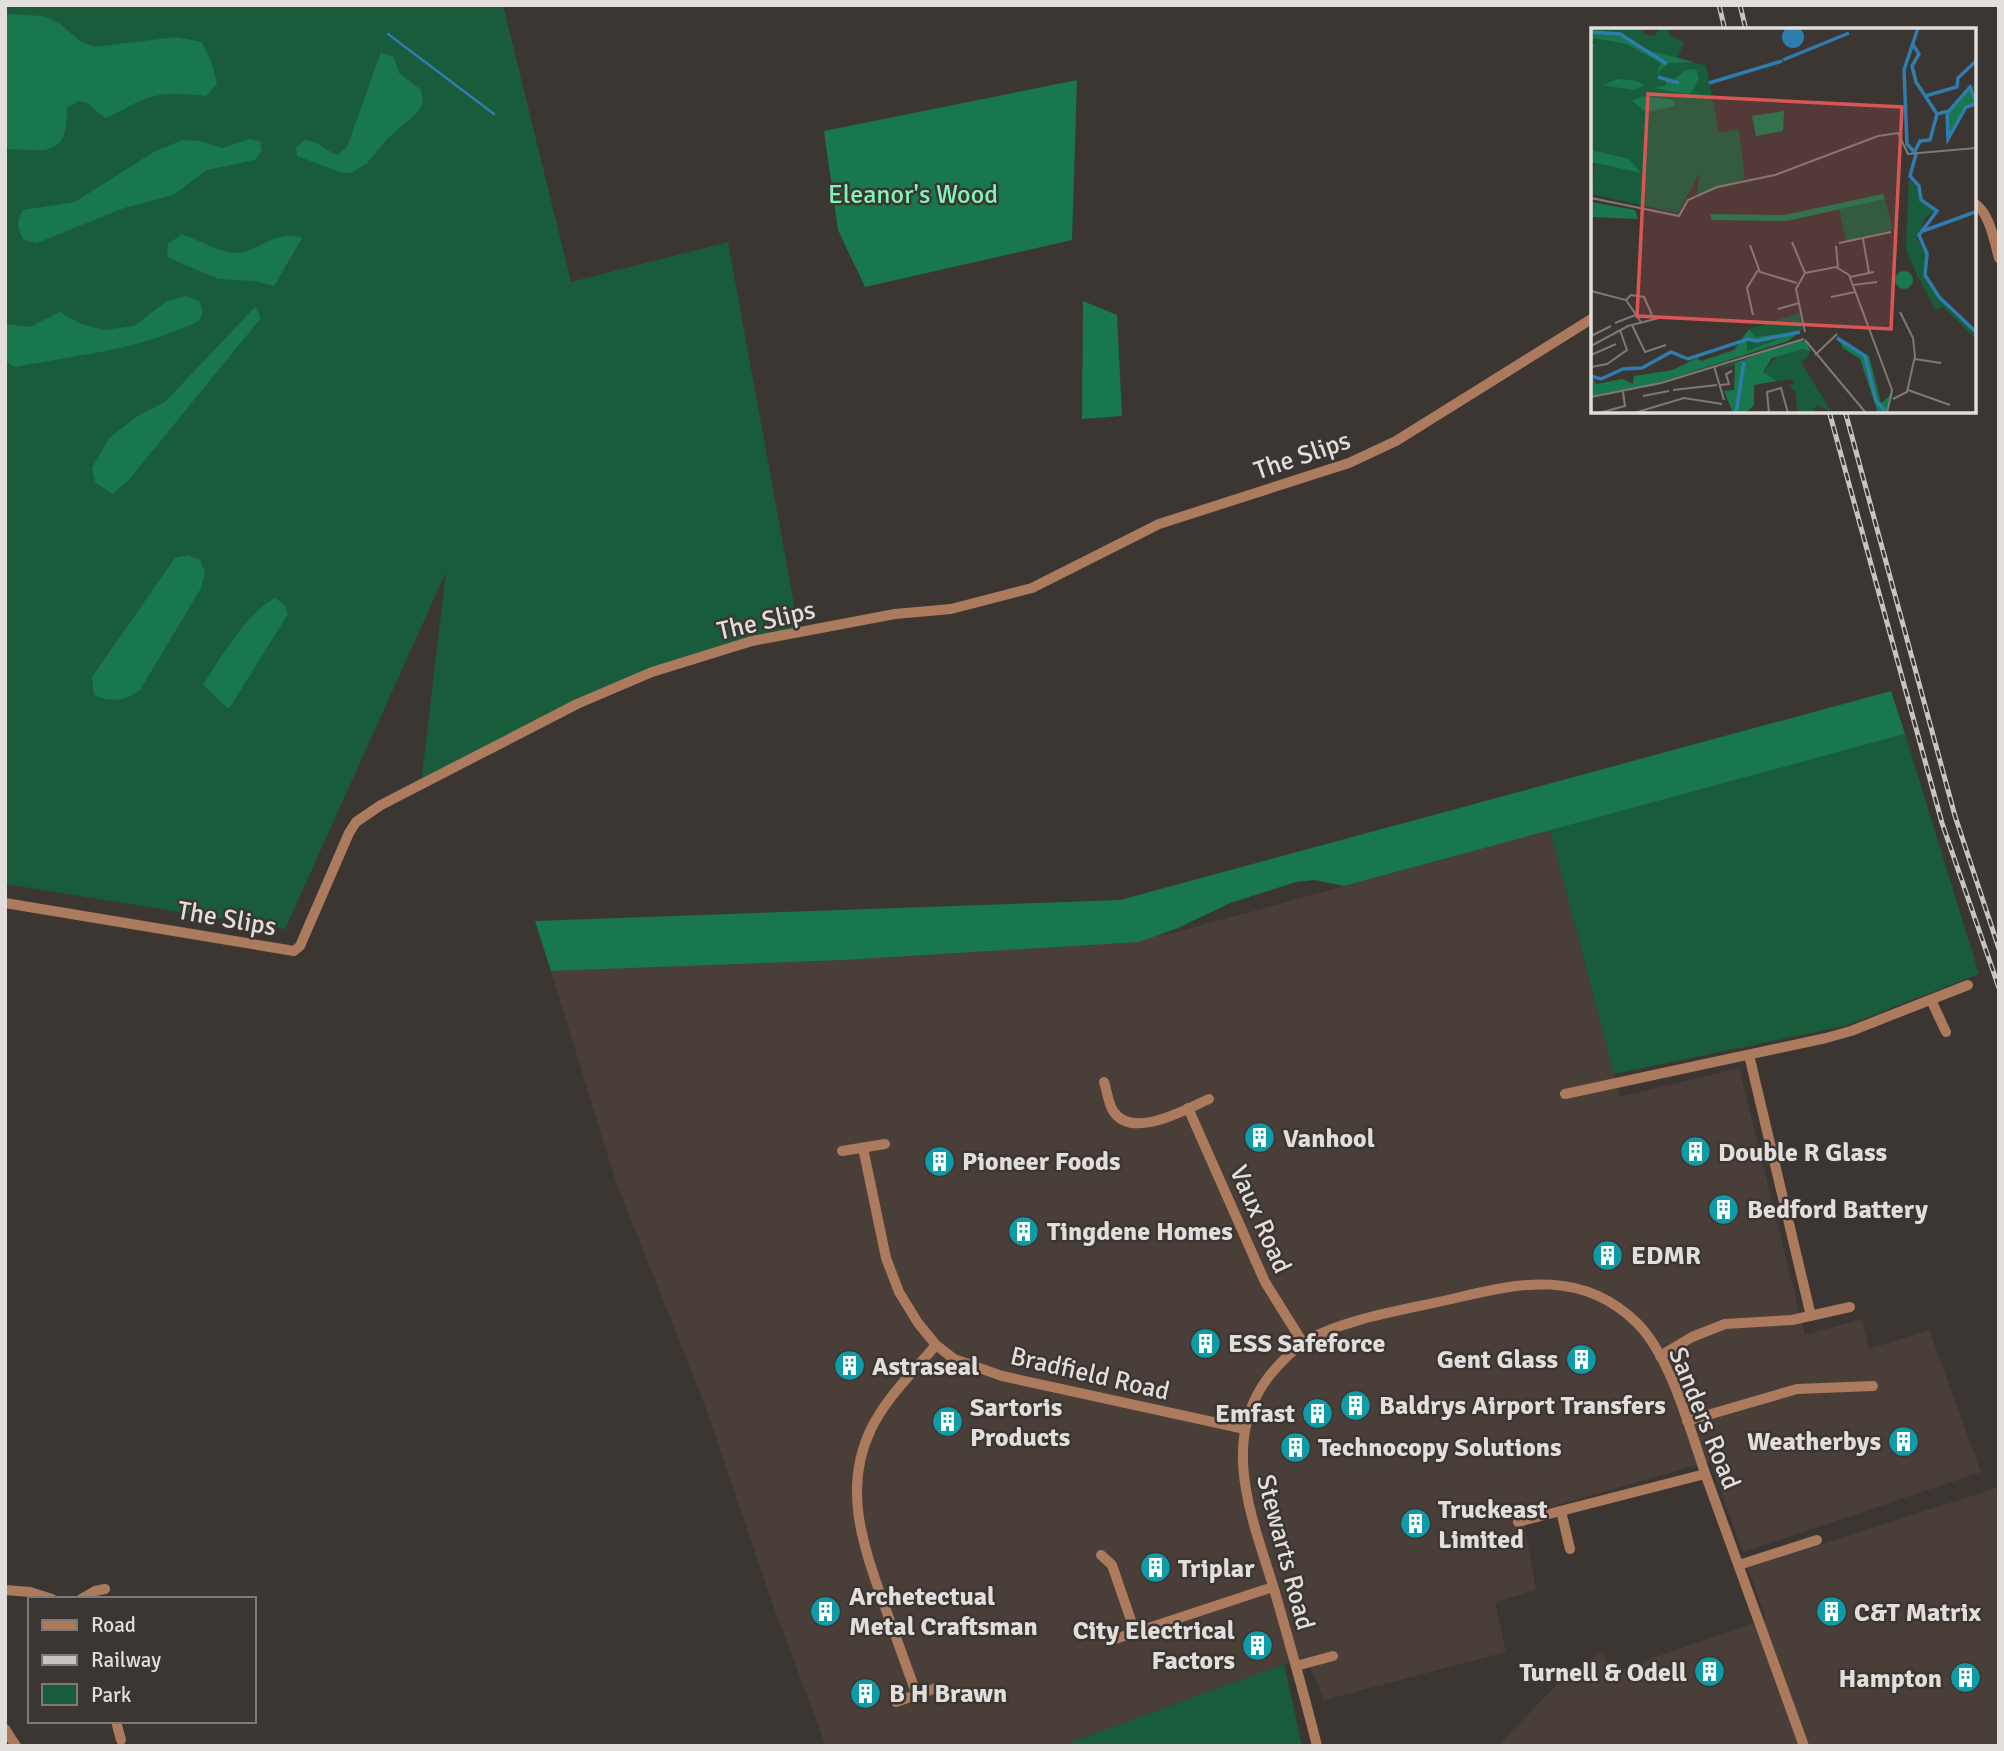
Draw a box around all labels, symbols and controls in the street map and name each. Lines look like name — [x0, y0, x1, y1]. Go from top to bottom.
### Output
inset map — [1591, 28, 1976, 413]
park label: Eleanor's Wood — [828, 179, 998, 211]
street label: The Slips — [1250, 425, 1355, 487]
street label: The Slips — [714, 594, 818, 648]
street label: The Slips — [175, 895, 279, 943]
building icon: Vanhool — [1243, 1121, 1277, 1155]
place label: Vanhool — [1283, 1123, 1375, 1155]
building icon: Double R Glass — [1678, 1135, 1712, 1169]
place label: Double R Glass — [1718, 1137, 1887, 1169]
building icon: Pioneer Foods — [922, 1144, 956, 1178]
place label: Pioneer Foods — [962, 1146, 1120, 1178]
street label: Vaux Road — [1222, 1161, 1298, 1278]
building icon: Bedford Battery — [1707, 1192, 1741, 1226]
place label: Bedford Battery — [1747, 1194, 1928, 1226]
building icon: Tingdene Homes — [1007, 1214, 1041, 1248]
place label: Tingdene Homes — [1047, 1216, 1233, 1248]
building icon: EDMR — [1591, 1238, 1625, 1272]
place label: EDMR — [1631, 1240, 1701, 1272]
building icon: ESS Safeforce — [1188, 1326, 1222, 1360]
place label: ESS Safeforce — [1228, 1328, 1386, 1360]
street label: Bradfield Road — [1007, 1340, 1172, 1408]
building icon: Gent Glass — [1564, 1342, 1598, 1376]
street label: Sanders Road — [1661, 1342, 1747, 1494]
place label: Gent Glass — [1437, 1344, 1558, 1376]
building icon: Astraseal — [832, 1349, 866, 1383]
place label: Astraseal — [872, 1351, 979, 1383]
building icon: Baldrys Airport Transfers — [1339, 1388, 1373, 1422]
place label: Baldrys Airport Transfers — [1379, 1390, 1666, 1422]
place label: Sartoris Products — [970, 1392, 1070, 1454]
building icon: Emfast — [1301, 1396, 1335, 1430]
place label: Emfast — [1215, 1398, 1295, 1430]
building icon: Sartoris Products — [930, 1405, 964, 1439]
building icon: Weatherbys — [1887, 1424, 1921, 1458]
place label: Weatherbys — [1747, 1426, 1881, 1458]
building icon: Technocopy Solutions — [1278, 1430, 1312, 1464]
place label: Technocopy Solutions — [1318, 1432, 1561, 1464]
street label: Stewarts Road — [1249, 1471, 1321, 1634]
place label: Truckeast Limited — [1438, 1494, 1548, 1556]
building icon: Truckeast Limited — [1398, 1507, 1432, 1541]
building icon: Triplar — [1138, 1551, 1172, 1585]
place label: Triplar — [1178, 1553, 1255, 1585]
place label: Archetectual Metal Craftsman — [849, 1581, 1038, 1643]
building icon: Archetectual Metal Craftsman — [809, 1594, 843, 1628]
building icon: C&T Matrix — [1814, 1595, 1848, 1629]
legend — [28, 1597, 256, 1723]
place label: C&T Matrix — [1854, 1597, 1981, 1629]
text: Road — [91, 1612, 136, 1638]
place label: City Electrical Factors — [1073, 1615, 1235, 1677]
building icon: City Electrical Factors — [1241, 1628, 1275, 1662]
text: Railway — [91, 1647, 161, 1673]
building icon: Turnell & Odell — [1693, 1655, 1727, 1689]
place label: Turnell & Odell — [1520, 1657, 1687, 1689]
building icon: Hampton — [1948, 1661, 1982, 1695]
place label: Hampton — [1838, 1663, 1942, 1695]
building icon: B H Brawn — [849, 1676, 883, 1710]
place label: B H Brawn — [889, 1678, 1007, 1710]
text: Park — [91, 1682, 132, 1708]

